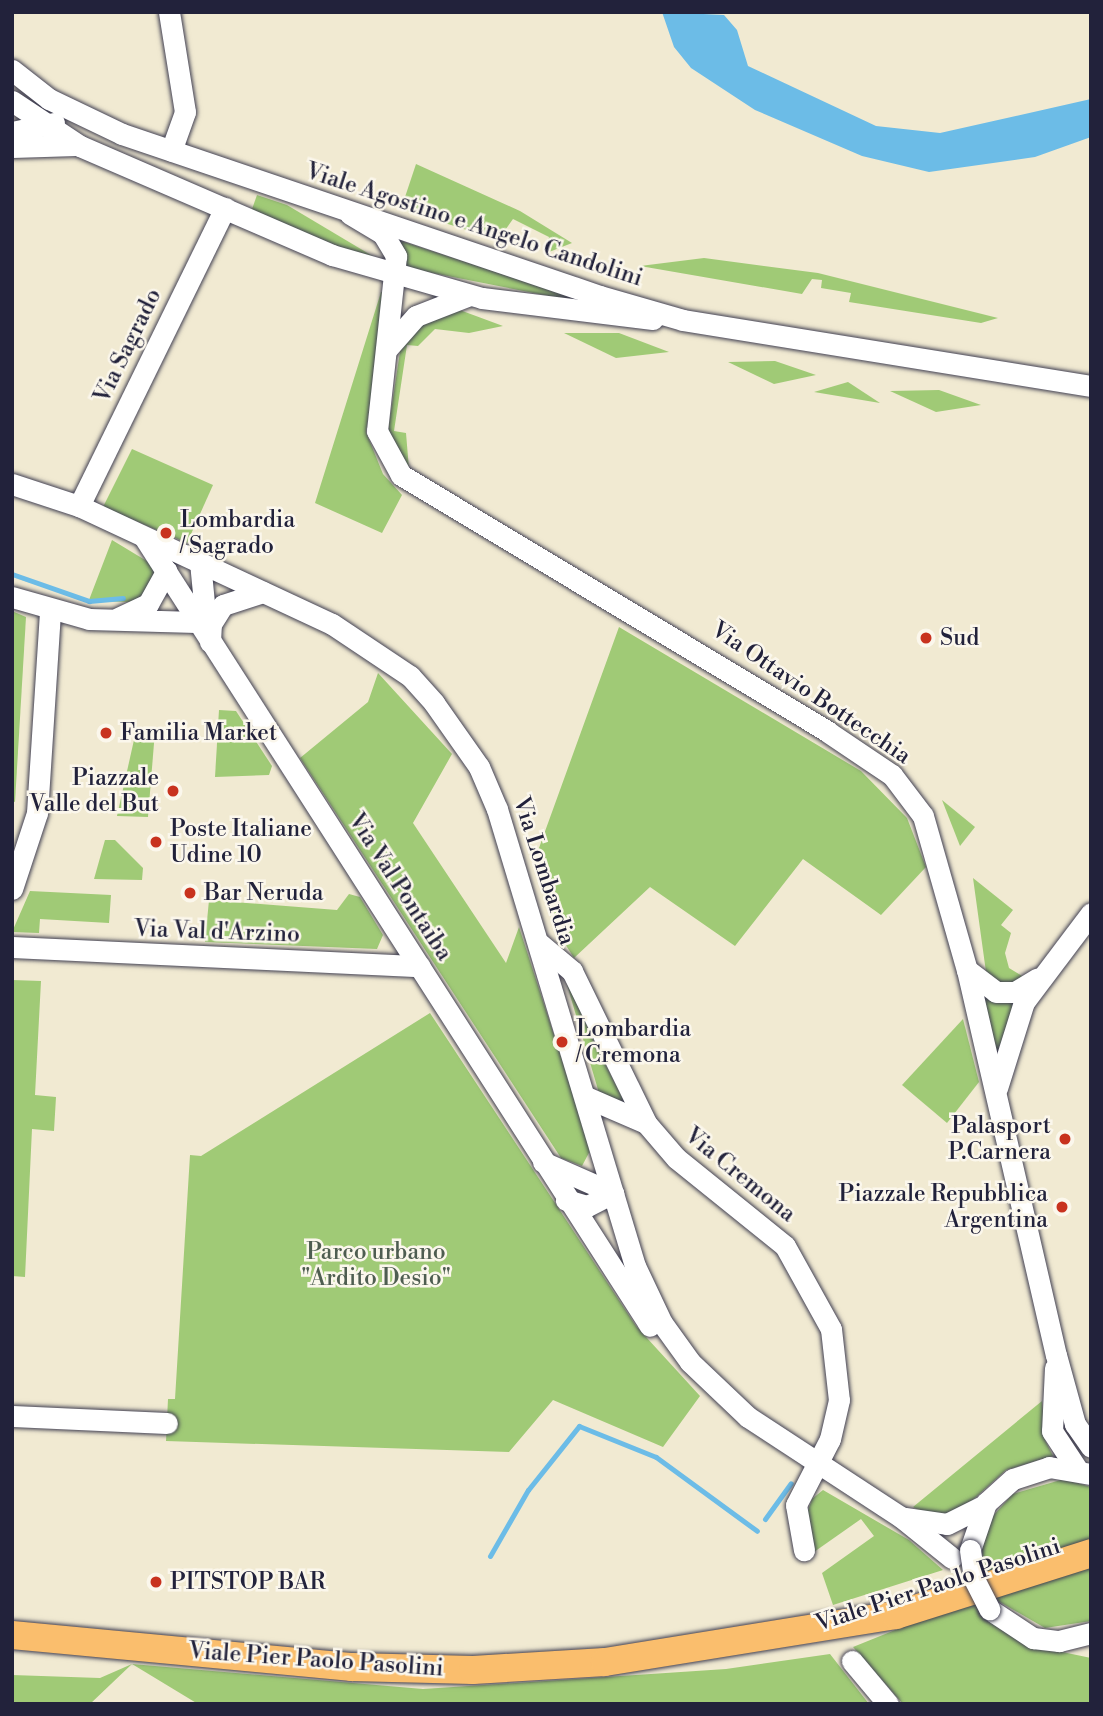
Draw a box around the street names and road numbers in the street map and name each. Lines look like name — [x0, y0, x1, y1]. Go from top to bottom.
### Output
street label: Viale Agostino e Angelo Candolini — [302, 157, 646, 293]
street label: Via Sagrado — [88, 284, 168, 408]
street label: Via Ottavio Bottecchia — [706, 616, 916, 770]
street label: Via Lombardia — [507, 793, 581, 949]
street label: Via Val Pontaiba — [342, 808, 458, 966]
street label: Via Val d'Arzino — [134, 915, 300, 949]
street label: Via Cremona — [679, 1122, 801, 1228]
street label: Viale Pier Paolo Pasolini — [812, 1532, 1064, 1638]
street label: Viale Pier Paolo Pasolini — [188, 1637, 444, 1683]

